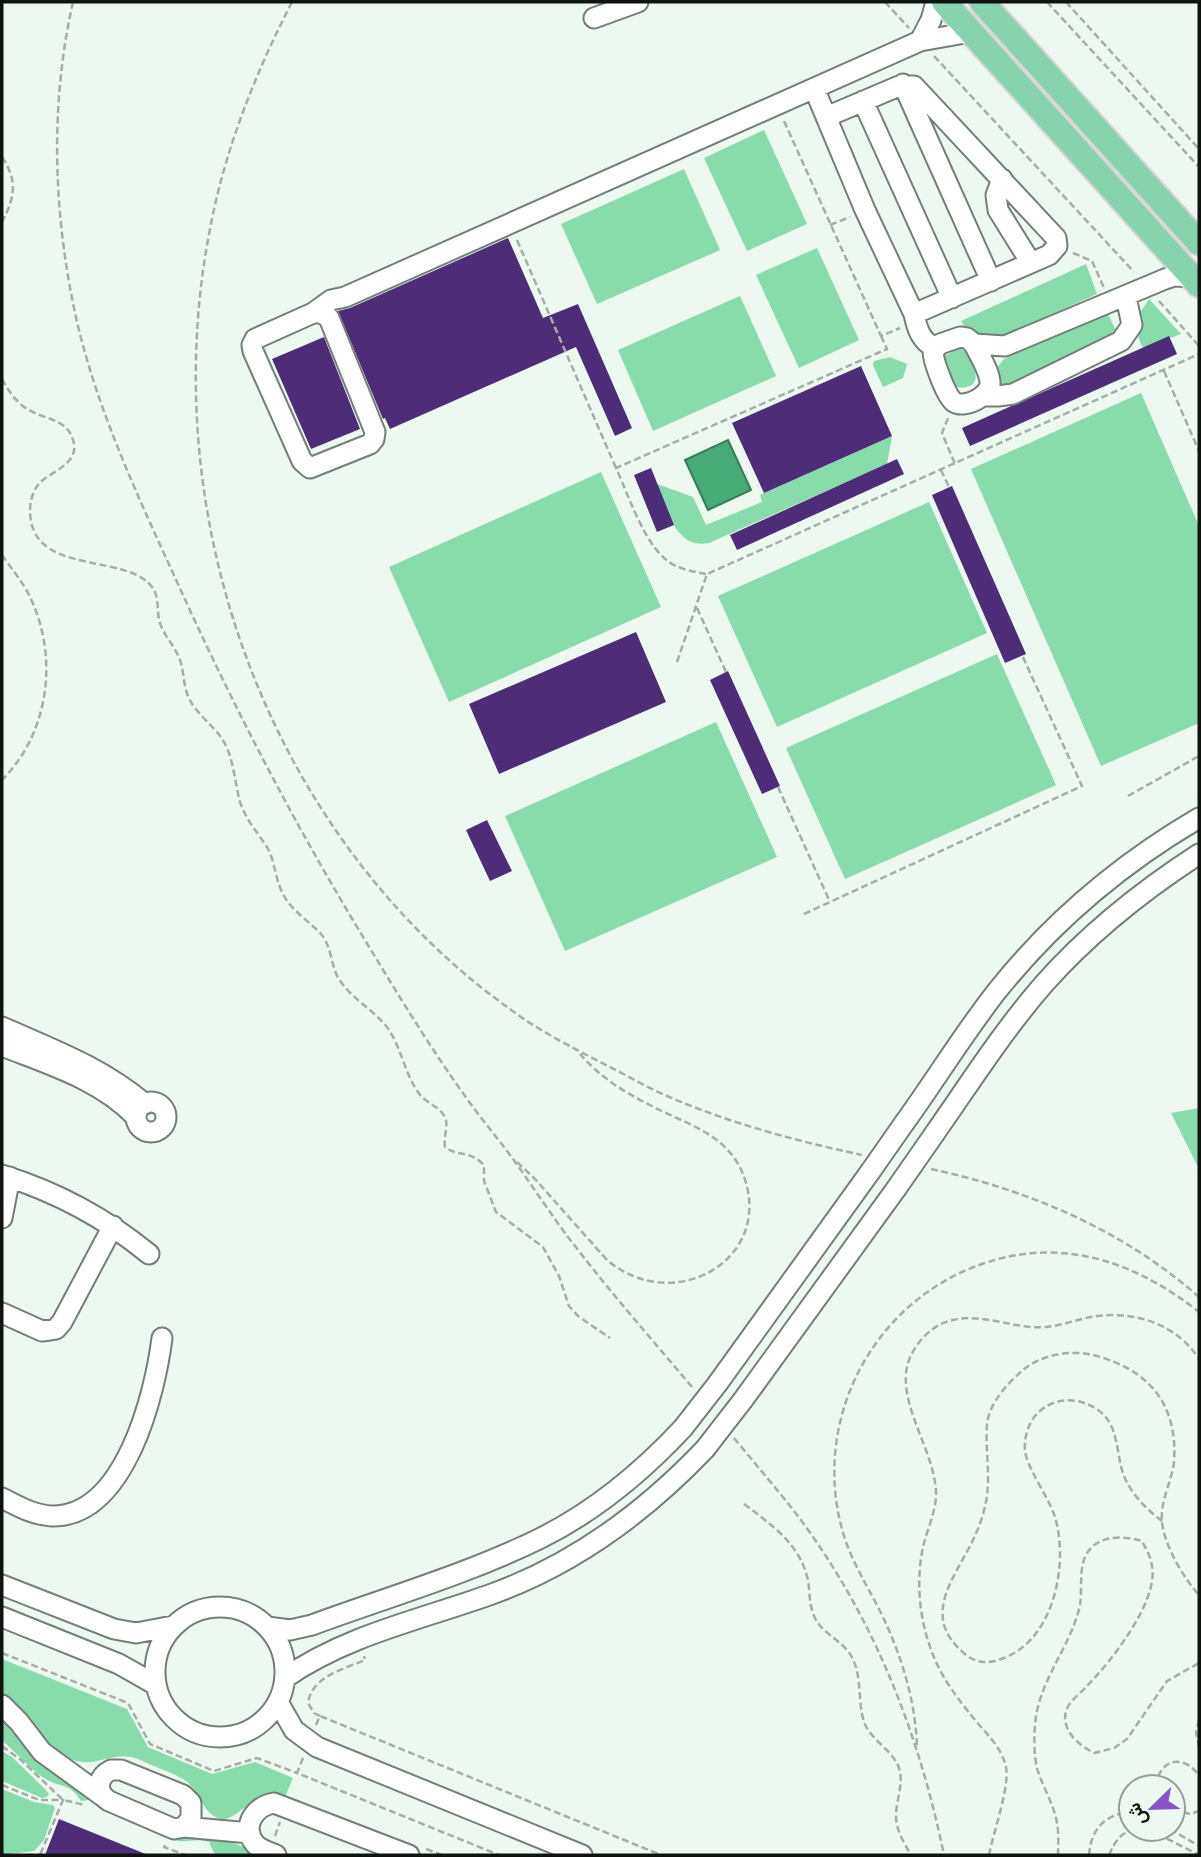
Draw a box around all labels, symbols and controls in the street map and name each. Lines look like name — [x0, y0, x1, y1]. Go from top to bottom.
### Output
north arrow — [1117, 1773, 1187, 1843]
text: ش — [1122, 1799, 1152, 1829]

